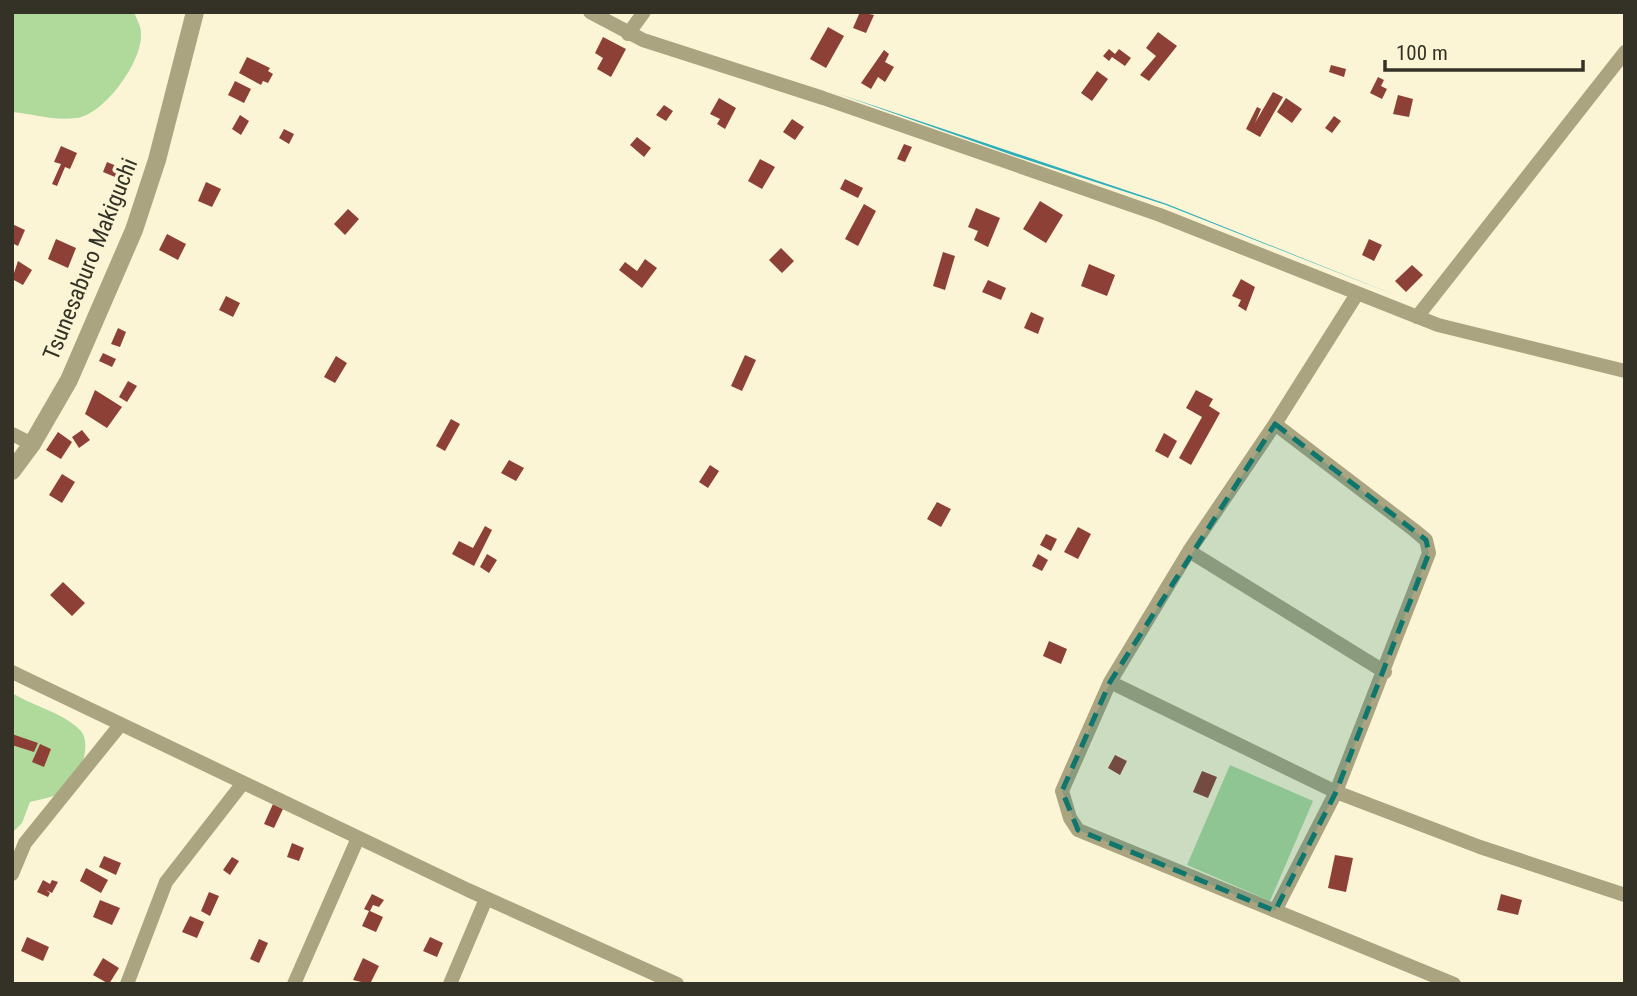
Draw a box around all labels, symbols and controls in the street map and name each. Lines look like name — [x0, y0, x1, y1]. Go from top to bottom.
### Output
scale bar — [1385, 28, 1583, 72]
text: 100 m — [1396, 41, 1448, 65]
street label: Tsunesaburo Makiguchi — [38, 154, 143, 364]

